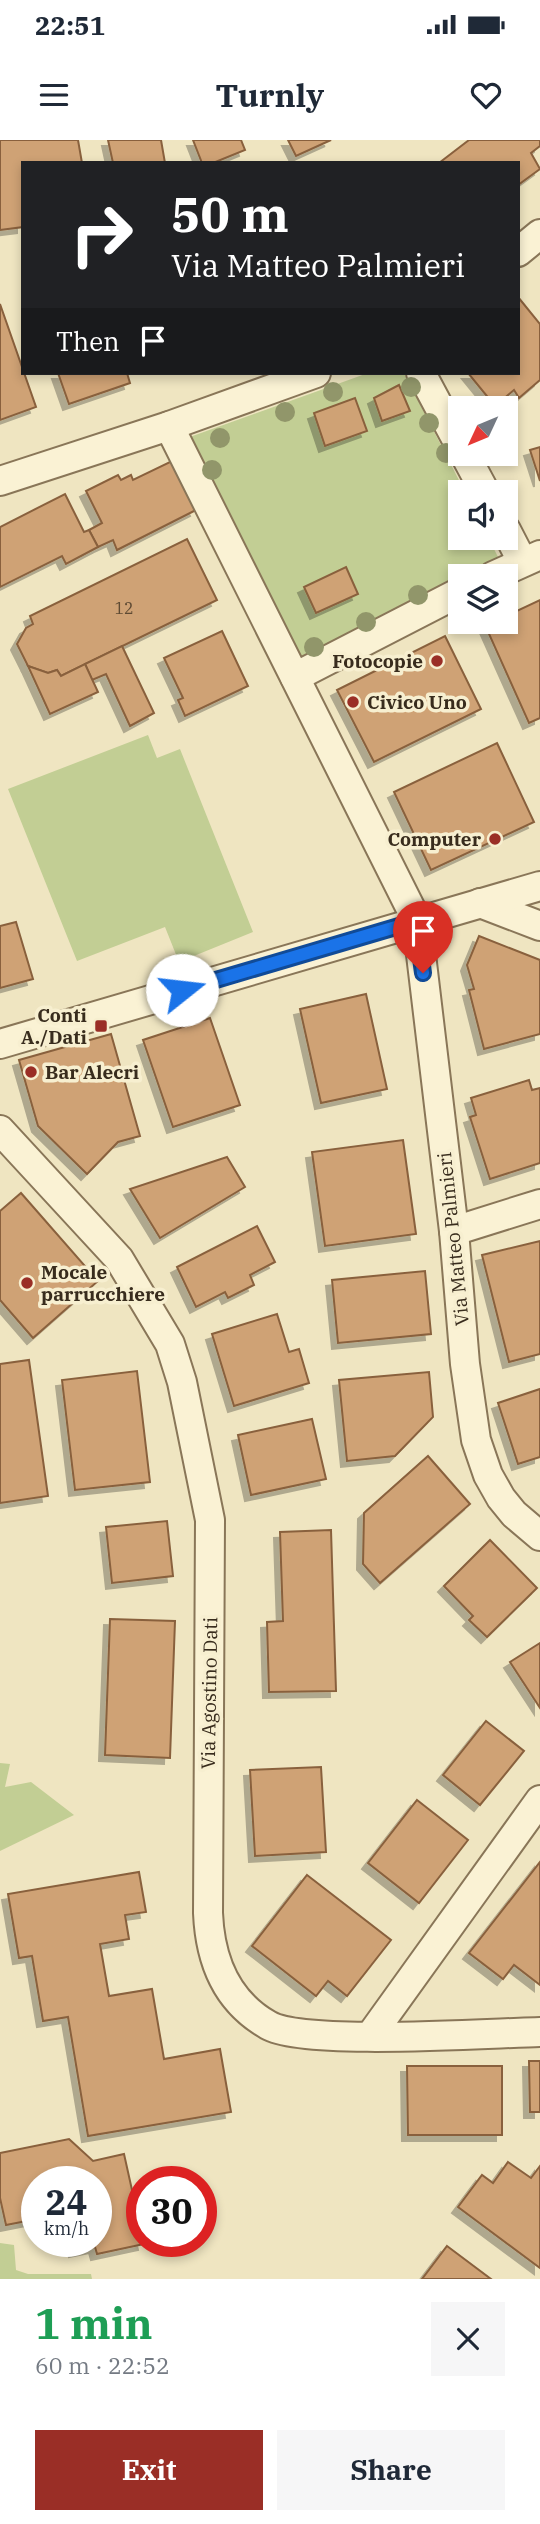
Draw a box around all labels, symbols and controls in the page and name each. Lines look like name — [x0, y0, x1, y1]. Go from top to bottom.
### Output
text: 22:51 — [35, 8, 105, 42]
text: Turnly — [216, 74, 324, 116]
icon: menu — [35, 76, 73, 114]
icon: heart — [467, 76, 505, 114]
text: 50 m — [171, 182, 289, 245]
icon: right — [56, 189, 147, 280]
text: Via Matteo Palmieri — [171, 244, 465, 286]
icon: arrive — [134, 322, 172, 360]
text: Then — [56, 324, 120, 358]
north arrow — [448, 396, 518, 466]
map controls — [448, 396, 518, 634]
button: sound — [448, 480, 518, 550]
button: layers — [448, 564, 518, 634]
house number: 12 — [114, 598, 134, 618]
place label: Fotocopie — [332, 649, 423, 673]
marker: Fotocopie — [429, 653, 445, 669]
place label: Civico Uno — [367, 690, 467, 714]
marker: Civico Uno — [345, 694, 361, 710]
place label: Computer — [388, 827, 482, 851]
marker: Computer — [487, 831, 503, 847]
pin — [393, 901, 453, 973]
icon: arrive — [404, 912, 442, 950]
position arrow — [145, 953, 219, 1027]
place label: Conti A./Dati — [21, 1003, 87, 1049]
marker: Conti A./Dati — [93, 1018, 109, 1034]
place label: Bar Alecri — [45, 1060, 139, 1084]
marker: Bar Alecri — [23, 1064, 39, 1080]
street label: Via Matteo Palmieri — [432, 1151, 474, 1327]
place label: Mocale parrucchiere — [41, 1260, 165, 1306]
marker: Mocale parrucchiere — [19, 1275, 35, 1291]
street label: Via Agostino Dati — [196, 1617, 222, 1769]
speed limit sign: 30 — [126, 2166, 217, 2257]
text: 24 — [45, 2179, 88, 2225]
text: km/h — [44, 2217, 89, 2240]
text: 1 min — [35, 2296, 153, 2351]
button: close — [431, 2302, 505, 2376]
text: 60 m · 22:52 — [35, 2350, 170, 2380]
button: Exit — [35, 2430, 263, 2510]
button: Share — [277, 2430, 505, 2510]

